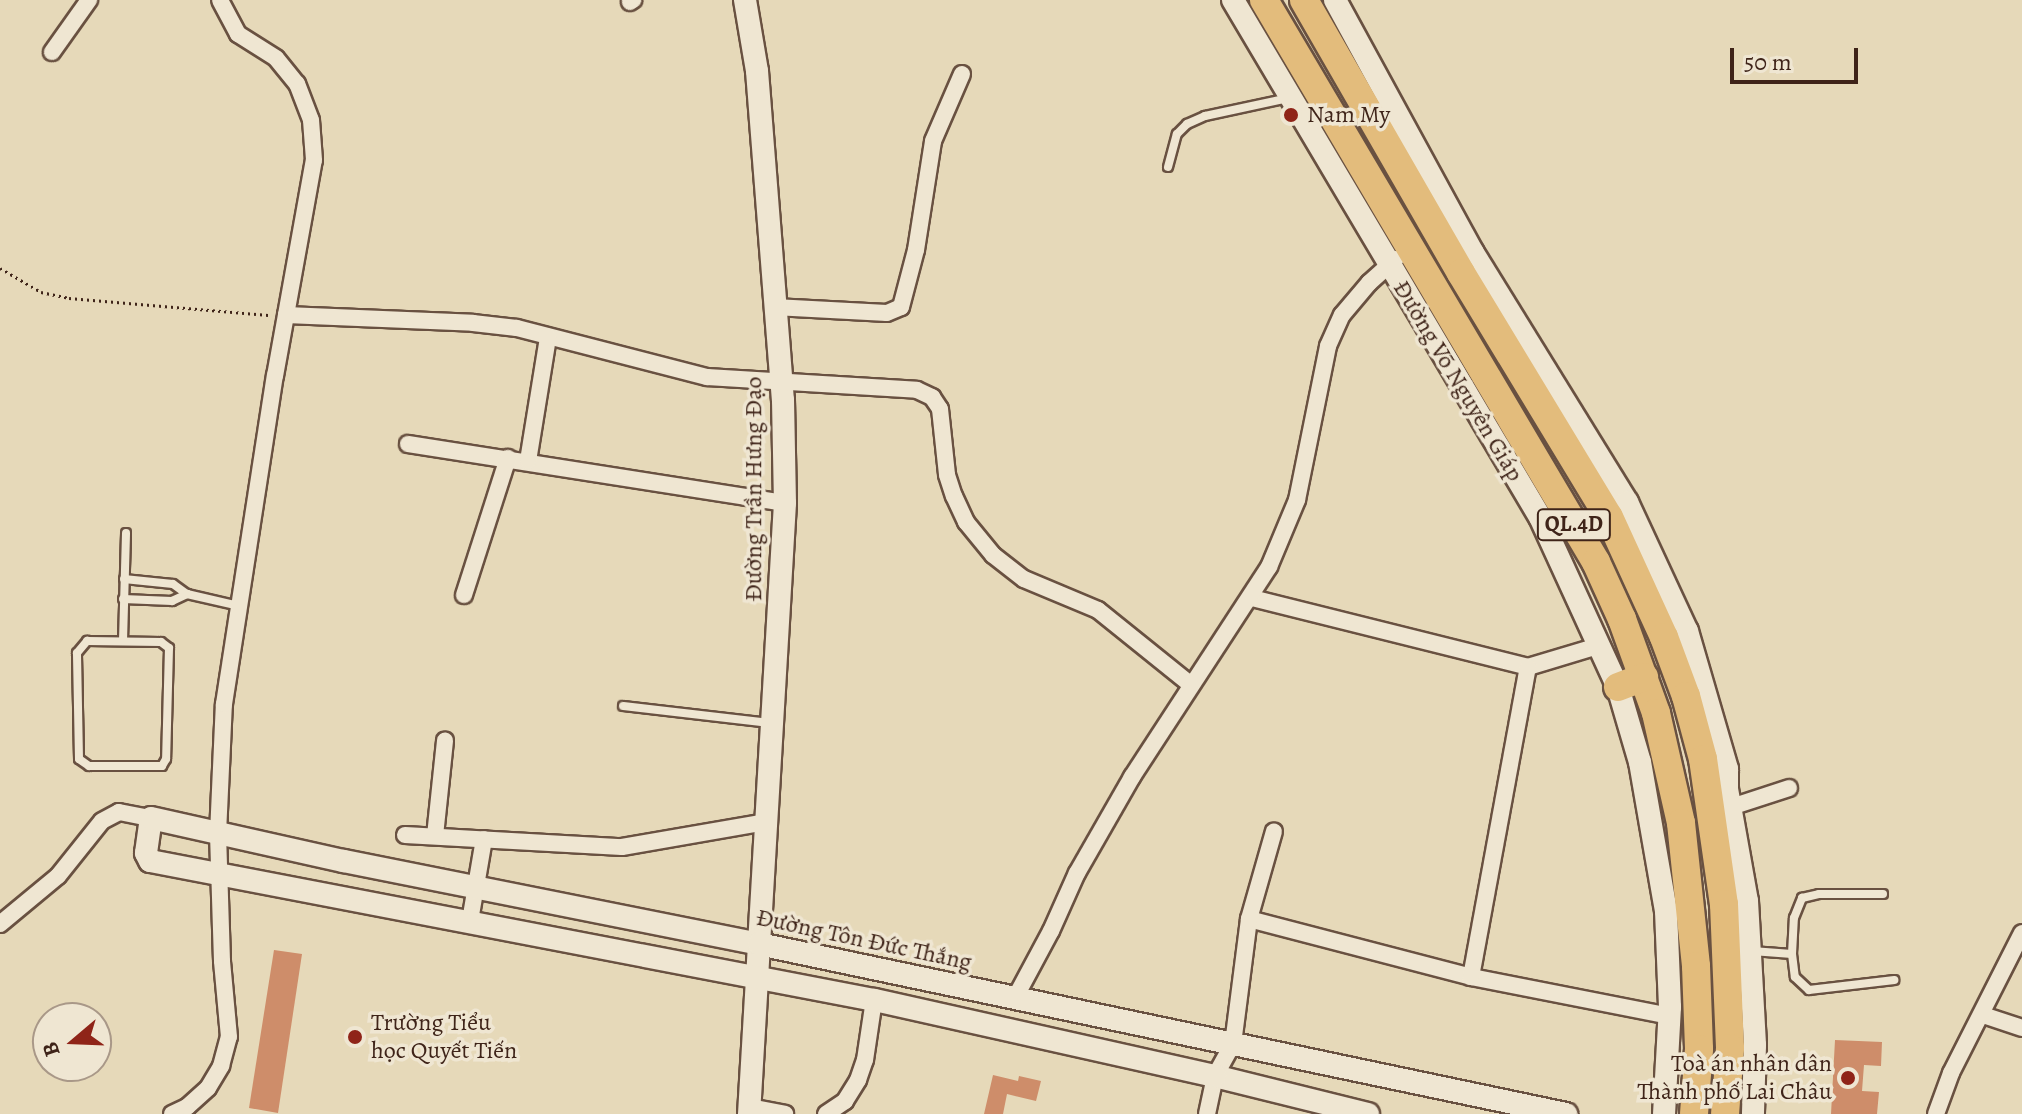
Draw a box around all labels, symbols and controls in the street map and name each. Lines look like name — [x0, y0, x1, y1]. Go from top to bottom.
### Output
scale bar — [1734, 32, 1862, 82]
text: 50 m — [1744, 46, 1792, 78]
place label: Nam My — [1307, 101, 1390, 129]
marker: Nam My — [1282, 106, 1300, 124]
street label: Đường Võ Nguyên Giáp — [1387, 275, 1529, 487]
street label: Đường Trần Hưng Đạo — [740, 377, 768, 601]
road number: QL.4D — [1536, 507, 1612, 543]
street label: Đường Tôn Đức Thắng — [754, 903, 974, 977]
north arrow — [32, 1002, 112, 1082]
place label: Trường Tiểu học Quyết Tiến — [371, 1009, 517, 1065]
marker: Trường Tiểu học Quyết Tiến — [346, 1028, 364, 1046]
text: B — [35, 1038, 68, 1061]
place label: Toà án nhân dân Thành phố Lai Châu — [1637, 1050, 1832, 1106]
marker: Toà án nhân dân Thành phố Lai Châu — [1839, 1069, 1857, 1087]

